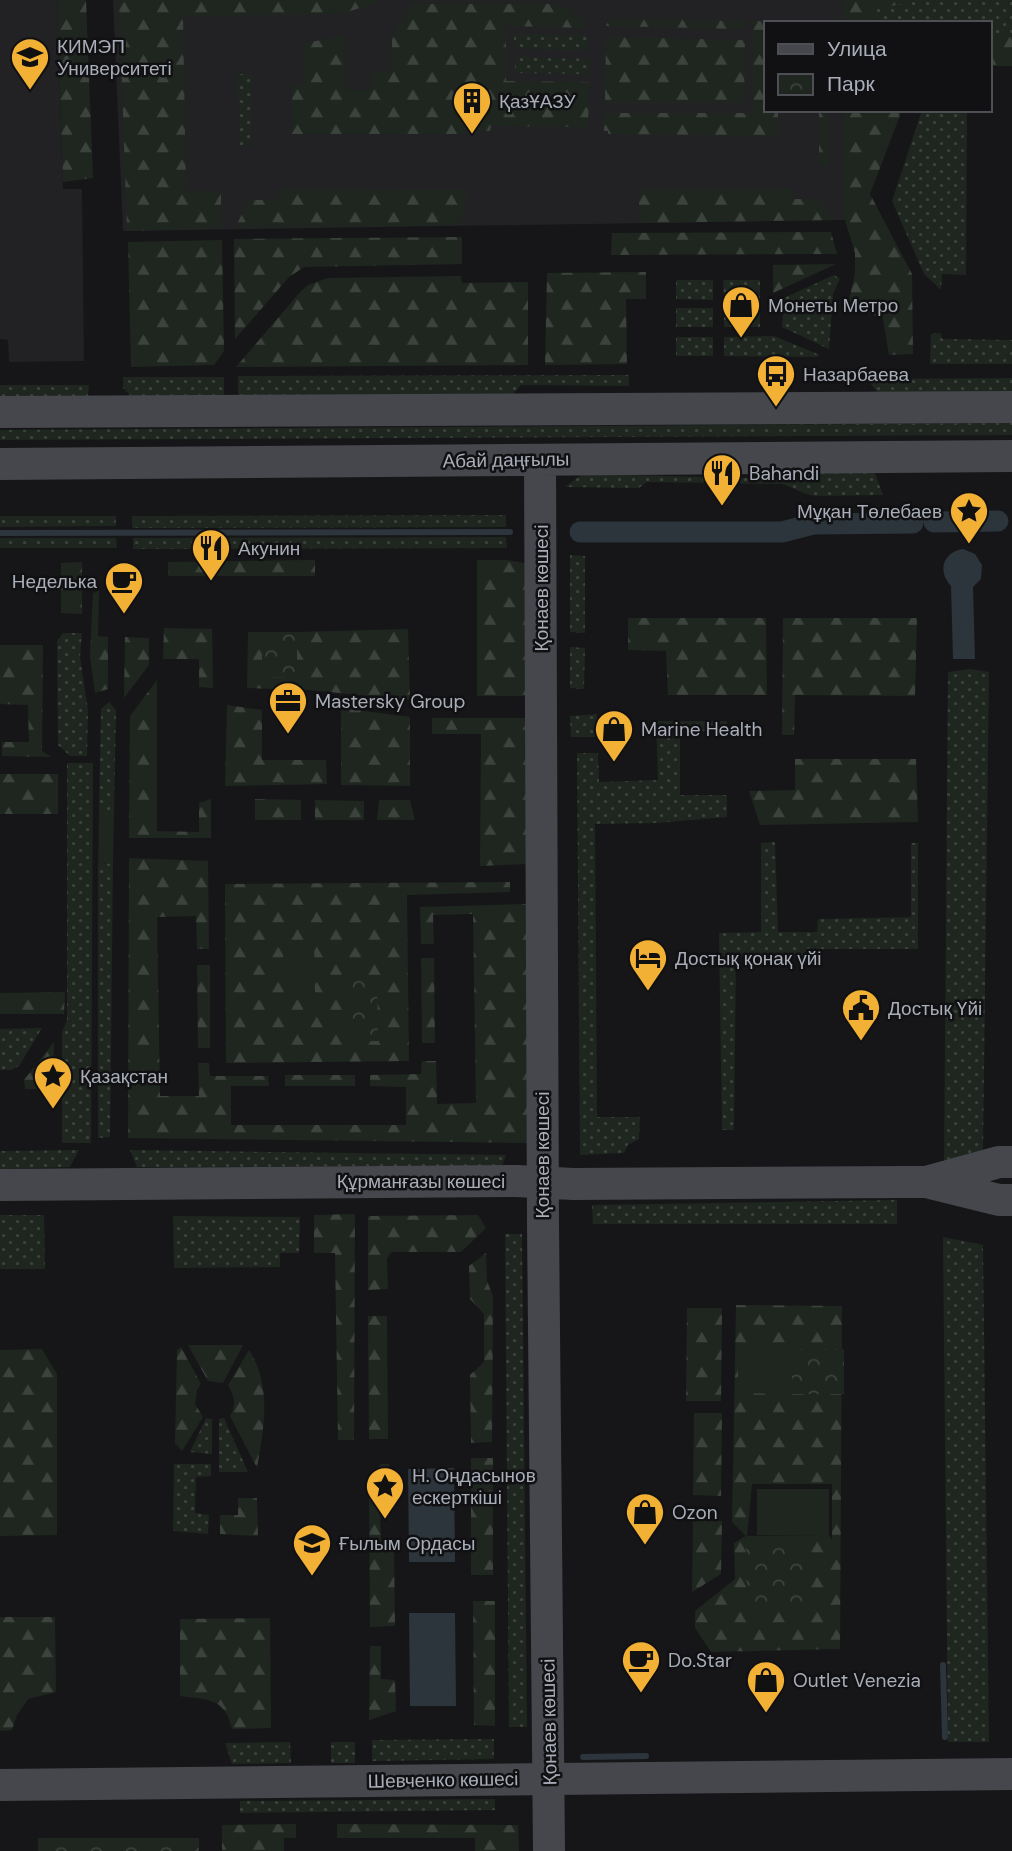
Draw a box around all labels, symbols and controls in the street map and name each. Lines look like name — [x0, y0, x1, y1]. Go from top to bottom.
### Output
legend — [764, 21, 991, 112]
place label: КИМЭП Университеті — [57, 34, 172, 81]
text: Улица — [827, 35, 887, 63]
school or university icon: КИМЭП Университеті — [9, 36, 51, 91]
text: Парк — [827, 70, 875, 98]
building icon: ҚазҰАЗУ — [451, 80, 493, 135]
place label: ҚазҰАЗУ — [499, 89, 576, 114]
shop icon: Монеты Метро — [720, 284, 762, 339]
place label: Монеты Метро — [768, 293, 898, 318]
bus stop icon: Назарбаева — [755, 353, 797, 408]
place label: Назарбаева — [803, 362, 909, 387]
street label: Абай даңғылы — [442, 446, 570, 474]
restaurant icon: Bahandi — [701, 452, 743, 507]
place label: Bahandi — [749, 461, 819, 486]
place icon: Мұқан Төлебаев — [948, 490, 990, 545]
place label: Мұқан Төлебаев — [797, 499, 942, 524]
street label: Қонаев көшесі — [529, 525, 554, 651]
restaurant icon: Акунин — [190, 527, 232, 582]
place label: Акунин — [238, 536, 300, 561]
cafe icon: Неделька — [103, 560, 145, 615]
place label: Неделька — [12, 569, 97, 594]
office icon: Mastersky Group — [267, 680, 309, 735]
place label: Mastersky Group — [315, 689, 465, 714]
shop icon: Marine Health — [593, 708, 635, 763]
place label: Marine Health — [641, 717, 762, 742]
hotel icon: Достық қонақ үйі — [627, 937, 669, 992]
place label: Достық қонақ үйі — [675, 946, 822, 971]
public building icon: Достық Үйі — [840, 987, 882, 1042]
place label: Достық Үйі — [888, 996, 982, 1021]
place icon: Қазақстан — [32, 1055, 74, 1110]
place label: Қазақстан — [80, 1064, 168, 1089]
street label: Қонаев көшесі — [530, 1092, 555, 1218]
street label: Құрманғазы көшесі — [337, 1169, 505, 1194]
place label: Н. Оңдасынов ескерткіші — [412, 1463, 536, 1510]
place icon: Н. Оңдасынов ескерткіші — [364, 1465, 406, 1520]
shop icon: Ozon — [624, 1491, 666, 1546]
place label: Ozon — [672, 1500, 718, 1525]
school or university icon: Ғылым Ордасы — [291, 1522, 333, 1577]
place label: Ғылым Ордасы — [338, 1531, 476, 1556]
cafe icon: Do.Star — [620, 1639, 662, 1694]
place label: Do.Star — [668, 1648, 732, 1673]
street label: Қонаев көшесі — [535, 1658, 563, 1786]
shop icon: Outlet Venezia — [745, 1659, 787, 1714]
place label: Outlet Venezia — [793, 1668, 921, 1693]
street label: Шевченко көшесі — [367, 1766, 519, 1794]

